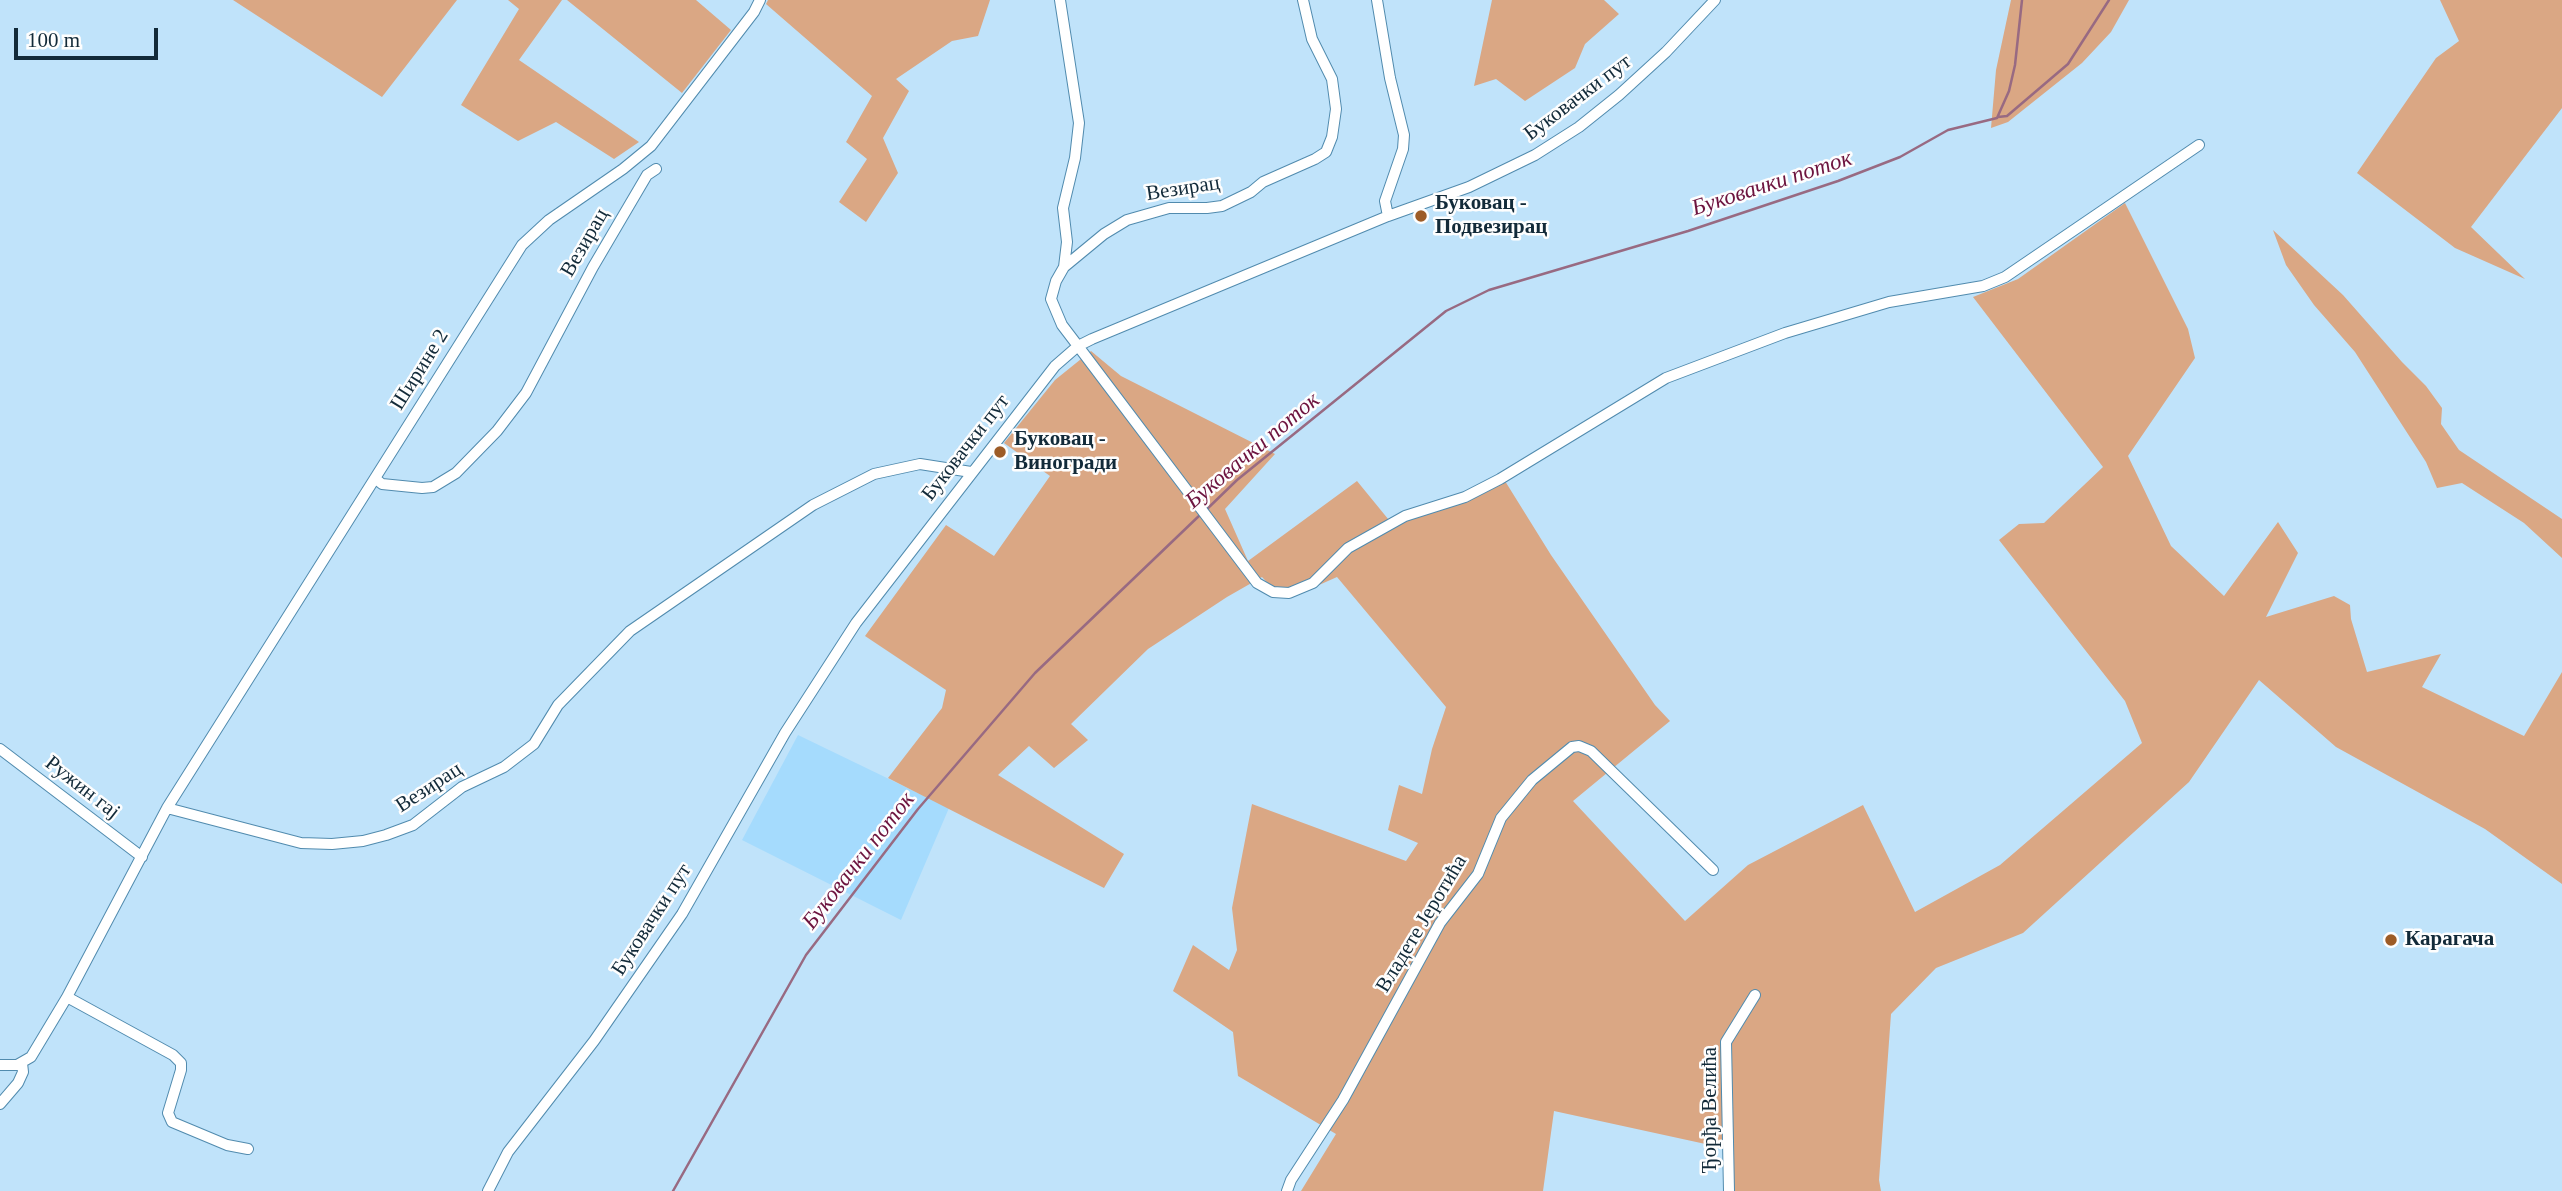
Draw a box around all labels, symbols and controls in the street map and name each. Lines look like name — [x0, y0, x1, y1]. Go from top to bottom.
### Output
scale bar — [18, 14, 161, 58]
text: 100 m — [27, 28, 80, 52]
street label: Буковачки пут — [1519, 49, 1637, 147]
water label: Буковачки поток — [1688, 145, 1856, 223]
street label: Везирац — [1144, 171, 1222, 207]
place label: Буковац - Подвезирац — [1435, 191, 1547, 241]
street label: Везирац — [556, 205, 614, 281]
marker: Буковац - Подвезирац — [1413, 208, 1429, 224]
street label: Ширине 2 — [385, 325, 455, 415]
water label: Буковачки поток — [1180, 387, 1326, 515]
street label: Буковачки пут — [917, 390, 1015, 506]
place label: Буковац - Виногради — [1014, 427, 1117, 477]
marker: Буковац - Виногради — [992, 444, 1008, 460]
street label: Ружин гај — [40, 751, 124, 825]
street label: Везирац — [391, 757, 467, 819]
water label: Буковачки поток — [797, 787, 921, 935]
street label: Владете Јеротића — [1371, 851, 1473, 997]
street label: Буковачки пут — [607, 859, 697, 981]
place label: Карагача — [2405, 927, 2494, 953]
marker: Карагача — [2383, 932, 2399, 948]
street label: Ђорђа Велића — [1697, 1047, 1723, 1173]

